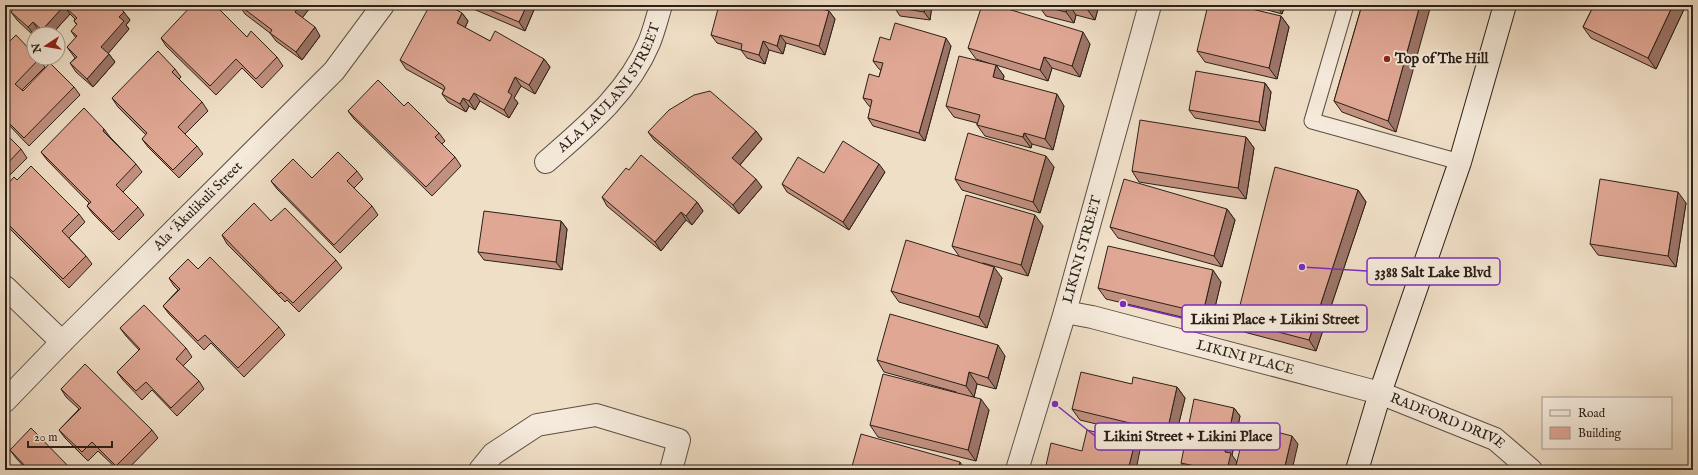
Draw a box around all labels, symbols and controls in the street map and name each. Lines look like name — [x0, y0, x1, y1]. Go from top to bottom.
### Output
street label: ALA LAULANI STREET — [553, 20, 664, 157]
north arrow — [26, 26, 66, 66]
text: N — [29, 41, 45, 55]
place label: Top of The Hill — [1394, 50, 1490, 68]
marker: Top of The Hill — [1382, 54, 1392, 64]
street label: Ala ʻĀkulikuli Street — [149, 157, 247, 255]
street label: LIKINI STREET — [1059, 193, 1106, 305]
callout: 3388 Salt Lake Blvd — [1367, 258, 1500, 285]
text: 3388 Salt Lake Blvd — [1375, 263, 1492, 282]
callout: Likini Place + Likini Street — [1182, 305, 1367, 332]
text: Likini Place + Likini Street — [1191, 310, 1360, 329]
street label: LIKINI PLACE — [1194, 336, 1296, 379]
street label: RADFORD DRIVE — [1387, 389, 1509, 453]
legend — [1542, 397, 1672, 449]
text: Road — [1578, 406, 1606, 421]
scale bar — [28, 423, 112, 449]
callout: Likini Street + Likini Place — [1095, 423, 1280, 450]
text: Building — [1578, 426, 1622, 441]
text: Likini Street + Likini Place — [1104, 427, 1273, 446]
text: 20 m — [34, 430, 57, 445]

